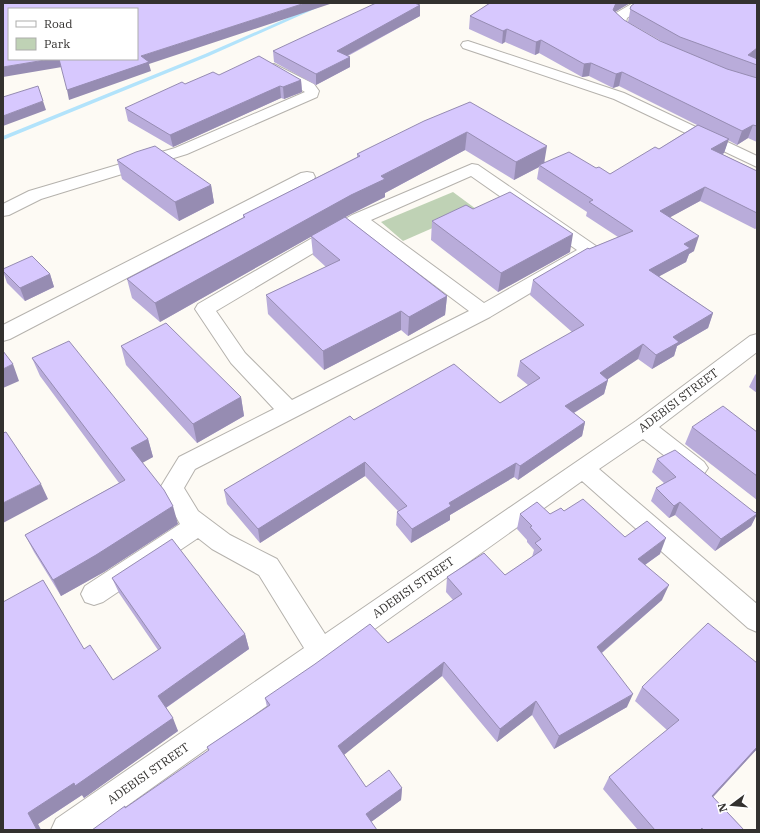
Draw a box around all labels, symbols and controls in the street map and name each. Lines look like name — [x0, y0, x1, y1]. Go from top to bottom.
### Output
legend — [8, 8, 138, 60]
text: Road — [44, 16, 73, 31]
text: Park — [44, 36, 70, 51]
street label: ADEBISI STREET — [635, 365, 721, 435]
street label: ADEBISI STREET — [369, 553, 457, 621]
street label: ADEBISI STREET — [104, 739, 192, 807]
north arrow — [712, 785, 752, 825]
text: N — [714, 801, 730, 814]

